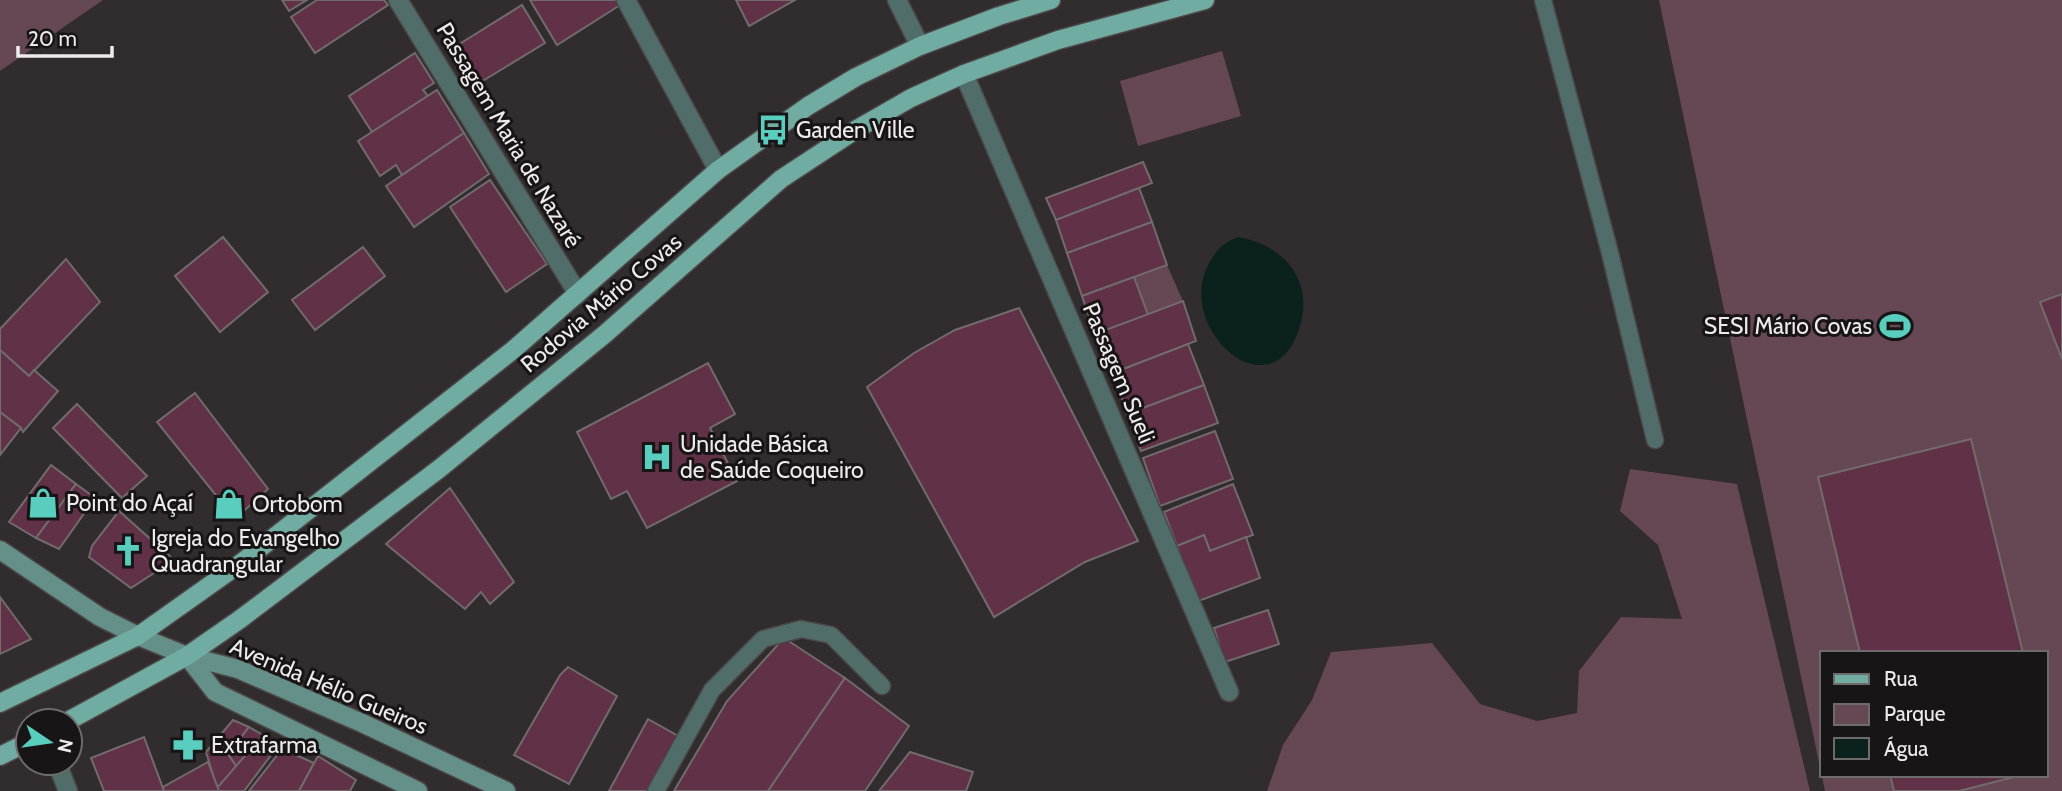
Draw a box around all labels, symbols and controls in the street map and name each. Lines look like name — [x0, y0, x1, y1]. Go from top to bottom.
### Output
scale bar — [18, 14, 112, 58]
street label: Passagem Maria de Nazaré — [431, 17, 588, 253]
text: 20 m — [28, 26, 77, 51]
bus stop icon: Garden Ville — [756, 113, 790, 147]
place label: Garden Ville — [796, 116, 915, 144]
street label: Rodovia Mário Covas — [515, 228, 687, 378]
street label: Passagem Sueli — [1077, 299, 1161, 447]
sports icon: SESI Mário Covas — [1878, 309, 1912, 343]
place label: SESI Mário Covas — [1704, 312, 1872, 340]
place label: Unidade Básica de Saúde Coqueiro — [680, 430, 864, 484]
hospital icon: Unidade Básica de Saúde Coqueiro — [640, 440, 674, 474]
shop icon: Point do Açaí — [26, 486, 60, 520]
shop icon: Ortobom — [212, 487, 246, 521]
place label: Point do Açaí — [66, 489, 193, 517]
place label: Ortobom — [252, 490, 343, 518]
place label: Igreja do Evangelho Quadrangular — [151, 524, 340, 578]
church icon: Igreja do Evangelho Quadrangular — [111, 534, 145, 568]
street label: Avenida Hélio Gueiros — [226, 632, 432, 740]
legend — [1820, 651, 2048, 777]
text: Rua — [1884, 666, 1918, 691]
text: Parque — [1884, 701, 1946, 726]
north arrow — [14, 707, 84, 777]
pharmacy icon: Extrafarma — [171, 728, 205, 762]
place label: Extrafarma — [211, 731, 317, 759]
text: Água — [1884, 736, 1928, 761]
text: N — [52, 737, 78, 755]

